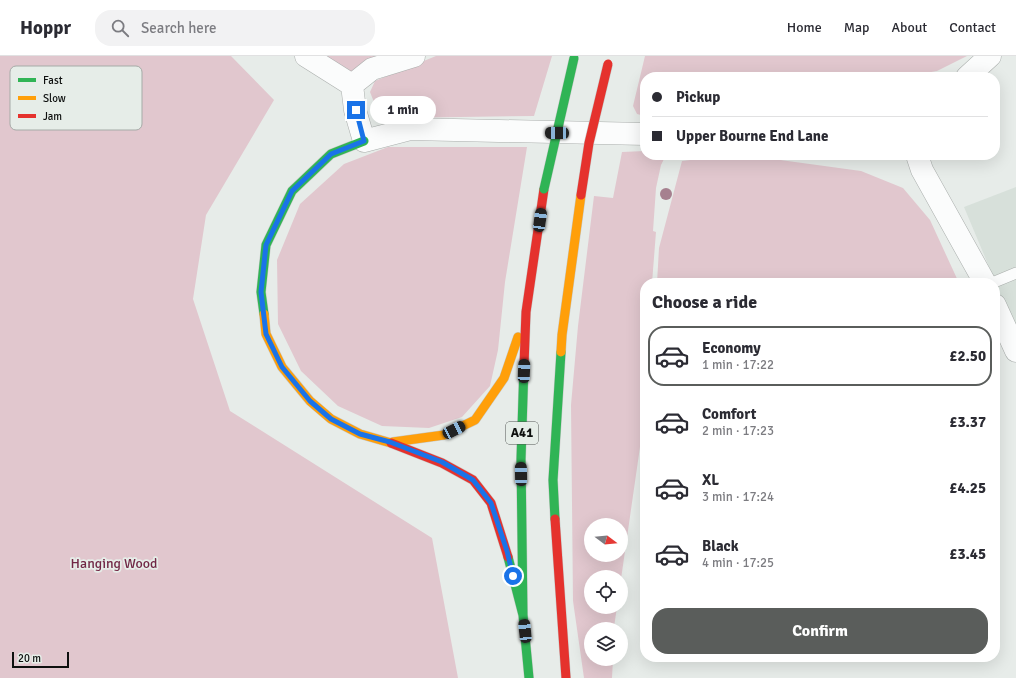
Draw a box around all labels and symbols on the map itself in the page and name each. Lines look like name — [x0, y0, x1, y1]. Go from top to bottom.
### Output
legend — [10, 66, 142, 130]
text: Fast — [43, 74, 63, 87]
text: Slow — [43, 92, 66, 105]
callout: 1 min — [370, 96, 436, 124]
route end — [347, 101, 365, 119]
text: Jam — [43, 110, 62, 123]
car — [545, 127, 569, 139]
car — [532, 207, 548, 233]
car — [518, 359, 530, 383]
car — [441, 419, 467, 441]
road number: A41 — [506, 422, 538, 444]
car — [515, 462, 527, 486]
north arrow — [584, 518, 628, 562]
park label: Hanging Wood — [71, 555, 157, 572]
route start — [504, 567, 522, 585]
car — [518, 618, 532, 644]
scale bar — [12, 650, 69, 669]

